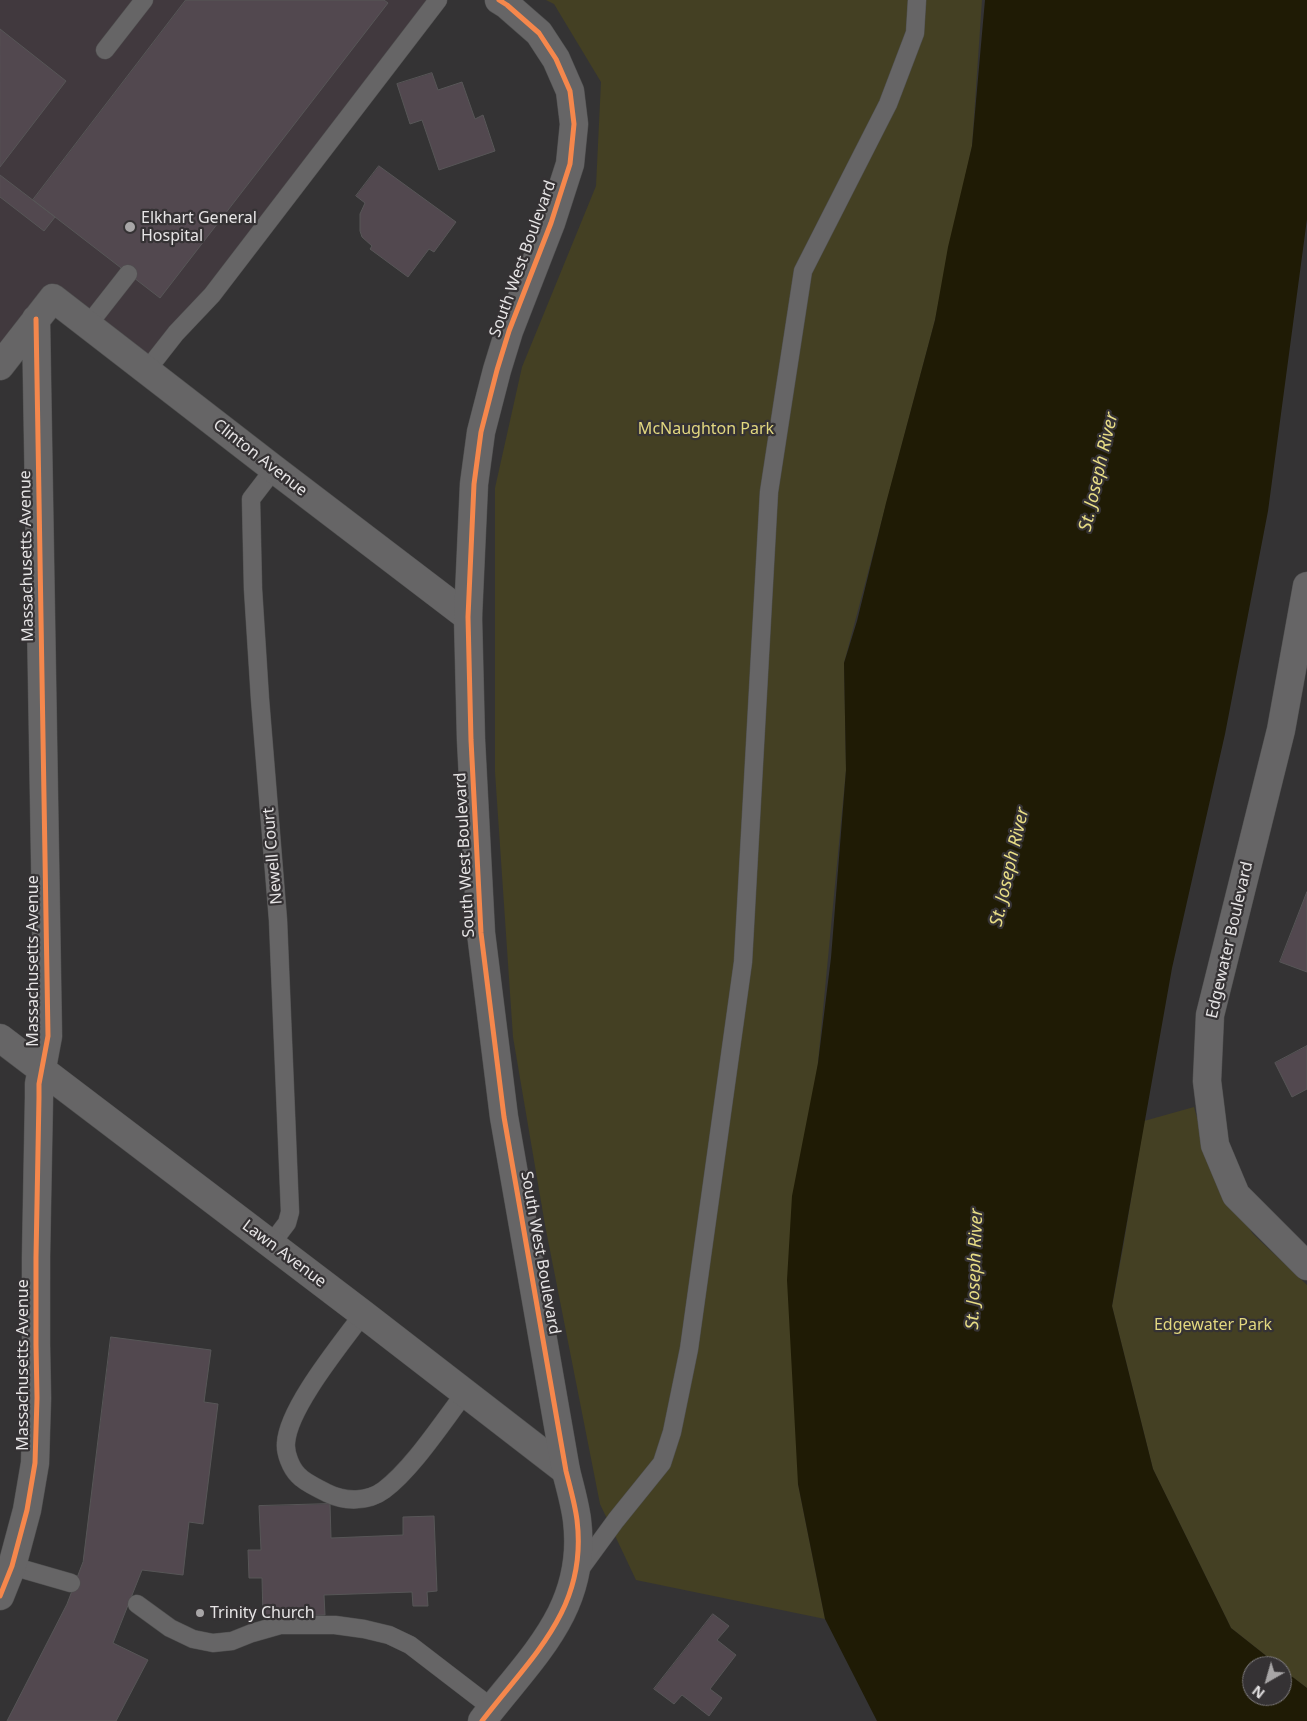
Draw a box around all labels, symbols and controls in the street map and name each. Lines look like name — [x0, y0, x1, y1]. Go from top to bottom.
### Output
street label: South West Boulevard — [486, 178, 560, 340]
place label: Elkhart General Hospital — [141, 208, 257, 246]
marker: Elkhart General Hospital — [123, 220, 137, 234]
water label: St. Joseph River — [1075, 411, 1123, 533]
street label: Clinton Avenue — [209, 415, 311, 501]
park label: McNaughton Park — [638, 419, 774, 439]
street label: Massachusetts Avenue — [16, 470, 38, 642]
street label: South West Boulevard — [451, 772, 479, 938]
water label: St. Joseph River — [986, 806, 1034, 928]
street label: Newell Court — [259, 807, 287, 905]
street label: Edgewater Boulevard — [1203, 860, 1257, 1020]
street label: Massachusetts Avenue — [23, 875, 43, 1047]
street label: South West Boulevard — [516, 1170, 564, 1336]
water label: St. Joseph River — [962, 1208, 988, 1330]
street label: Lawn Avenue — [238, 1216, 330, 1292]
street label: Massachusetts Avenue — [13, 1279, 33, 1451]
park label: Edgewater Park — [1154, 1315, 1272, 1335]
place label: Trinity Church — [210, 1603, 315, 1623]
marker: Trinity Church — [194, 1607, 206, 1619]
north arrow — [1242, 1656, 1292, 1706]
text: N — [1248, 1681, 1268, 1703]

